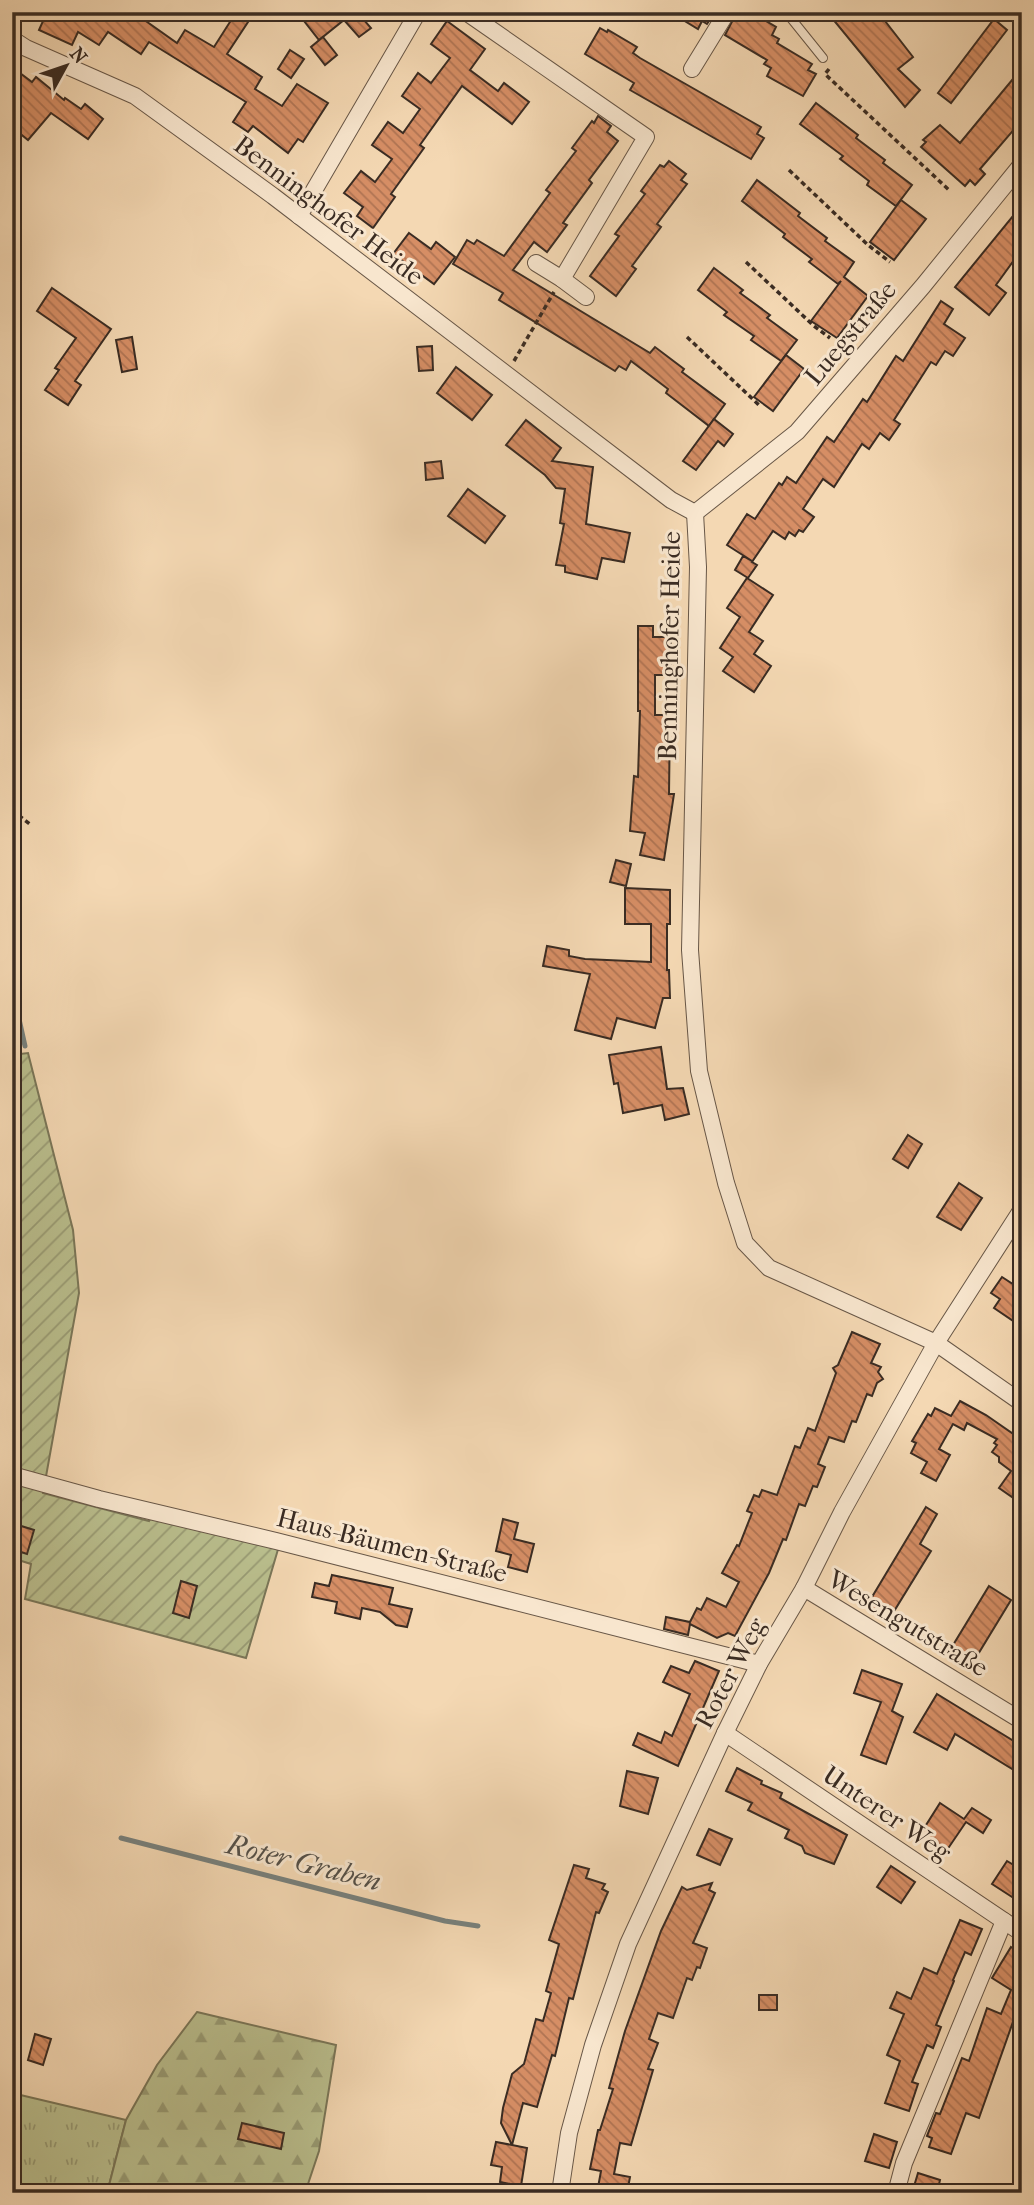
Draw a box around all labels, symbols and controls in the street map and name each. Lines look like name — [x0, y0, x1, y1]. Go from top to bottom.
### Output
north arrow — [32, 32, 102, 102]
text: N — [65, 43, 92, 69]
street label: Benninghofer Heide — [228, 129, 430, 292]
street label: Luegstraße — [798, 275, 903, 392]
street label: Benninghofer Heide — [652, 531, 687, 761]
street label: Haus-Bäumen-Straße — [274, 1502, 510, 1589]
street label: Wesengutstraße — [821, 1563, 994, 1684]
street label: Roter Weg — [688, 1612, 773, 1734]
street label: Unterer Weg — [817, 1759, 958, 1868]
water label: Roter Graben — [221, 1827, 384, 1898]

